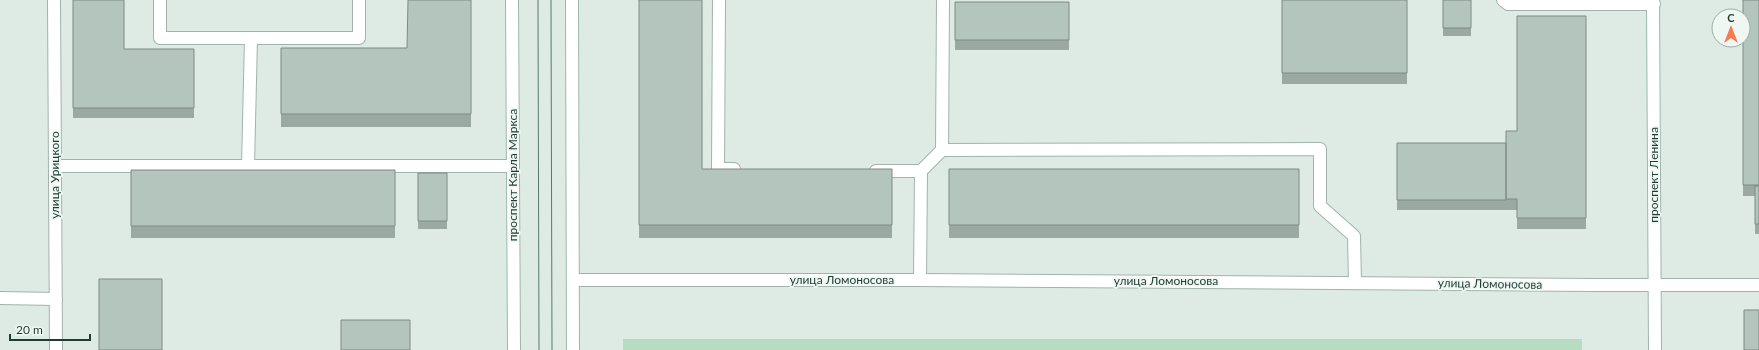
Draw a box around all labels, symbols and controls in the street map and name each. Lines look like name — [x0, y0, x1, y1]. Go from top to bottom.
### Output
north arrow — [1711, 8, 1751, 48]
text: С — [1727, 11, 1735, 24]
street label: проспект Карла Маркса — [505, 109, 520, 241]
street label: проспект Ленина — [1646, 127, 1661, 223]
street label: улица Урицкого — [47, 131, 62, 219]
street label: улица Ломоносова — [790, 272, 894, 287]
street label: улица Ломоносова — [1114, 273, 1218, 288]
street label: улица Ломоносова — [1438, 275, 1542, 292]
scale bar — [10, 316, 90, 342]
text: 20 m — [16, 322, 43, 337]

